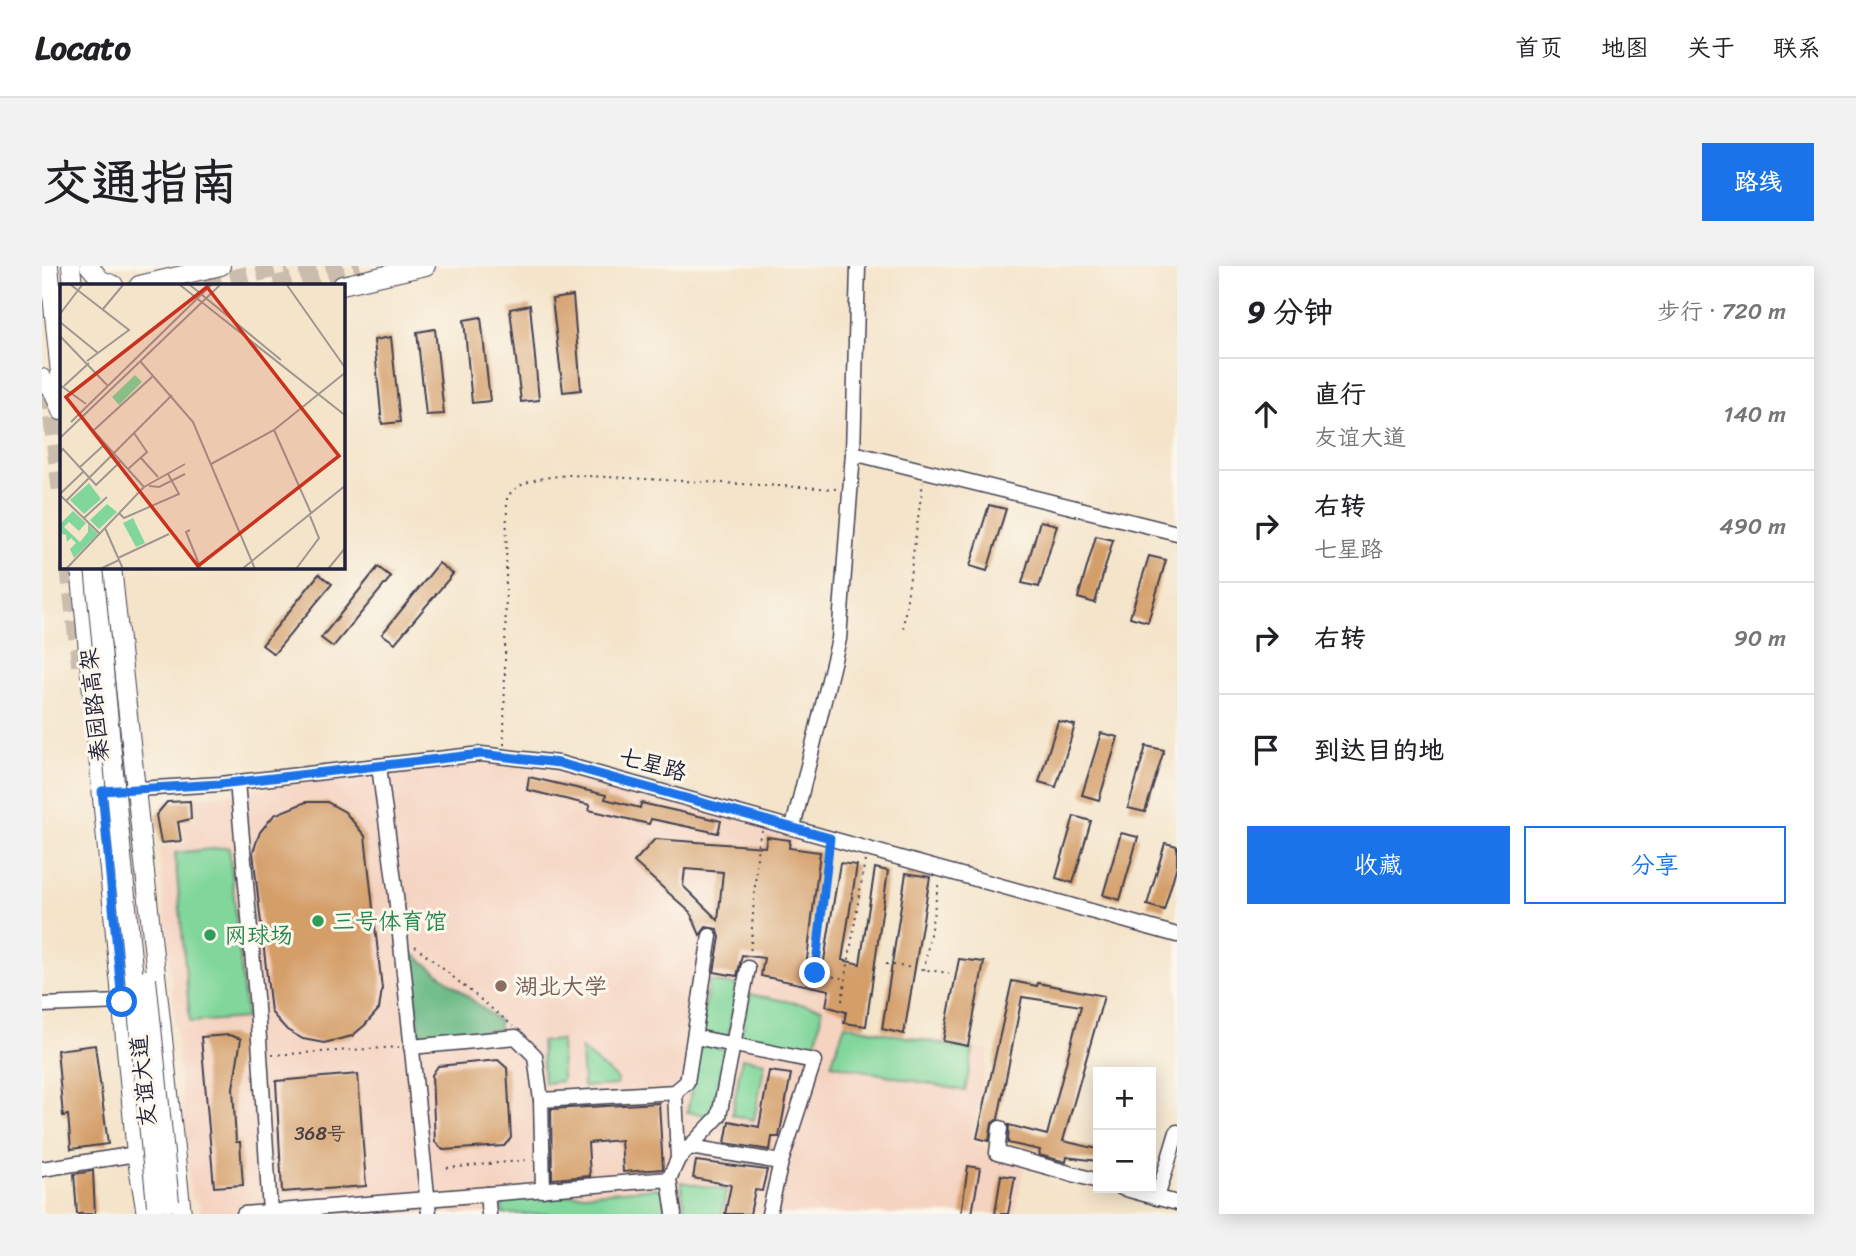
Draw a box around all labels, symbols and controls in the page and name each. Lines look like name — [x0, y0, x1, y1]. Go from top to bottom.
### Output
text: Locato — [35, 19, 131, 77]
text: 首页 — [1515, 27, 1563, 69]
text: 地图 — [1601, 27, 1649, 69]
text: 关于 — [1687, 27, 1735, 69]
text: 联系 — [1773, 27, 1821, 69]
text: 交通指南 — [42, 139, 238, 226]
button: 路线 — [1702, 143, 1814, 221]
inset map — [60, 284, 345, 569]
text: 9 分钟 — [1247, 285, 1333, 339]
text: 步行 · 720 m — [1657, 291, 1786, 332]
text: 直行 — [1314, 371, 1366, 417]
text: 140 m — [1724, 394, 1786, 435]
icon: ahead — [1247, 395, 1285, 433]
text: 友谊大道 — [1314, 417, 1406, 458]
text: 右转 — [1314, 483, 1366, 529]
text: 490 m — [1719, 506, 1786, 547]
icon: right — [1247, 507, 1285, 545]
text: 七星路 — [1314, 529, 1383, 570]
text: 右转 — [1314, 615, 1366, 661]
text: 90 m — [1734, 618, 1786, 659]
icon: right — [1247, 619, 1285, 657]
street label: 秦园路高架 — [68, 646, 121, 764]
text: 到达目的地 — [1314, 727, 1444, 773]
icon: arrive — [1247, 731, 1285, 769]
street label: 七星路 — [614, 736, 692, 793]
button: 收藏 — [1247, 826, 1510, 904]
button: 分享 — [1524, 826, 1786, 904]
place label: 三号体育馆 — [332, 901, 447, 942]
marker: 三号体育馆 — [310, 913, 326, 929]
place label: 网球场 — [224, 915, 293, 956]
marker: 网球场 — [202, 927, 218, 943]
route end — [799, 957, 830, 988]
place label: 湖北大学 — [515, 966, 607, 1007]
marker: 湖北大学 — [493, 978, 509, 994]
route start — [106, 986, 137, 1017]
street label: 友谊大道 — [118, 1033, 169, 1129]
map controls — [1093, 1067, 1156, 1193]
button: + — [1093, 1067, 1156, 1130]
house number: 368号 — [294, 1117, 346, 1150]
button: − — [1093, 1130, 1156, 1193]

